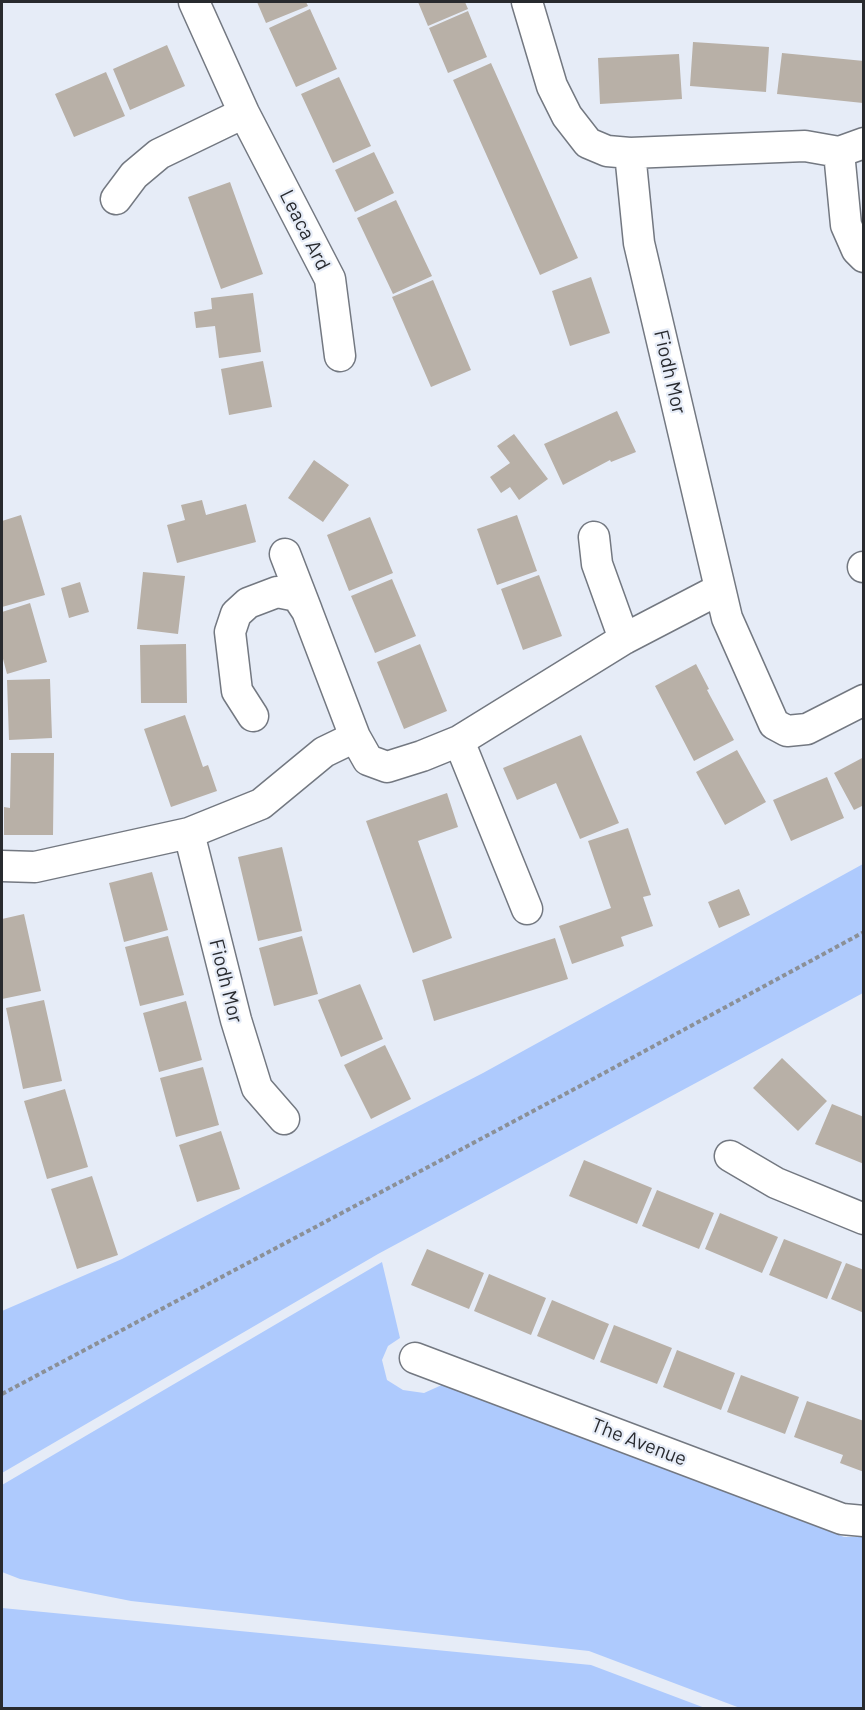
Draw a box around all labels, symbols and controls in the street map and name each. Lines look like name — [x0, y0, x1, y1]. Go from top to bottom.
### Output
street label: Leaca Ard — [275, 186, 335, 274]
street label: Fiodh Mor — [649, 328, 691, 416]
street label: Fiodh Mor — [204, 937, 248, 1025]
street label: The Avenue — [588, 1413, 690, 1471]

